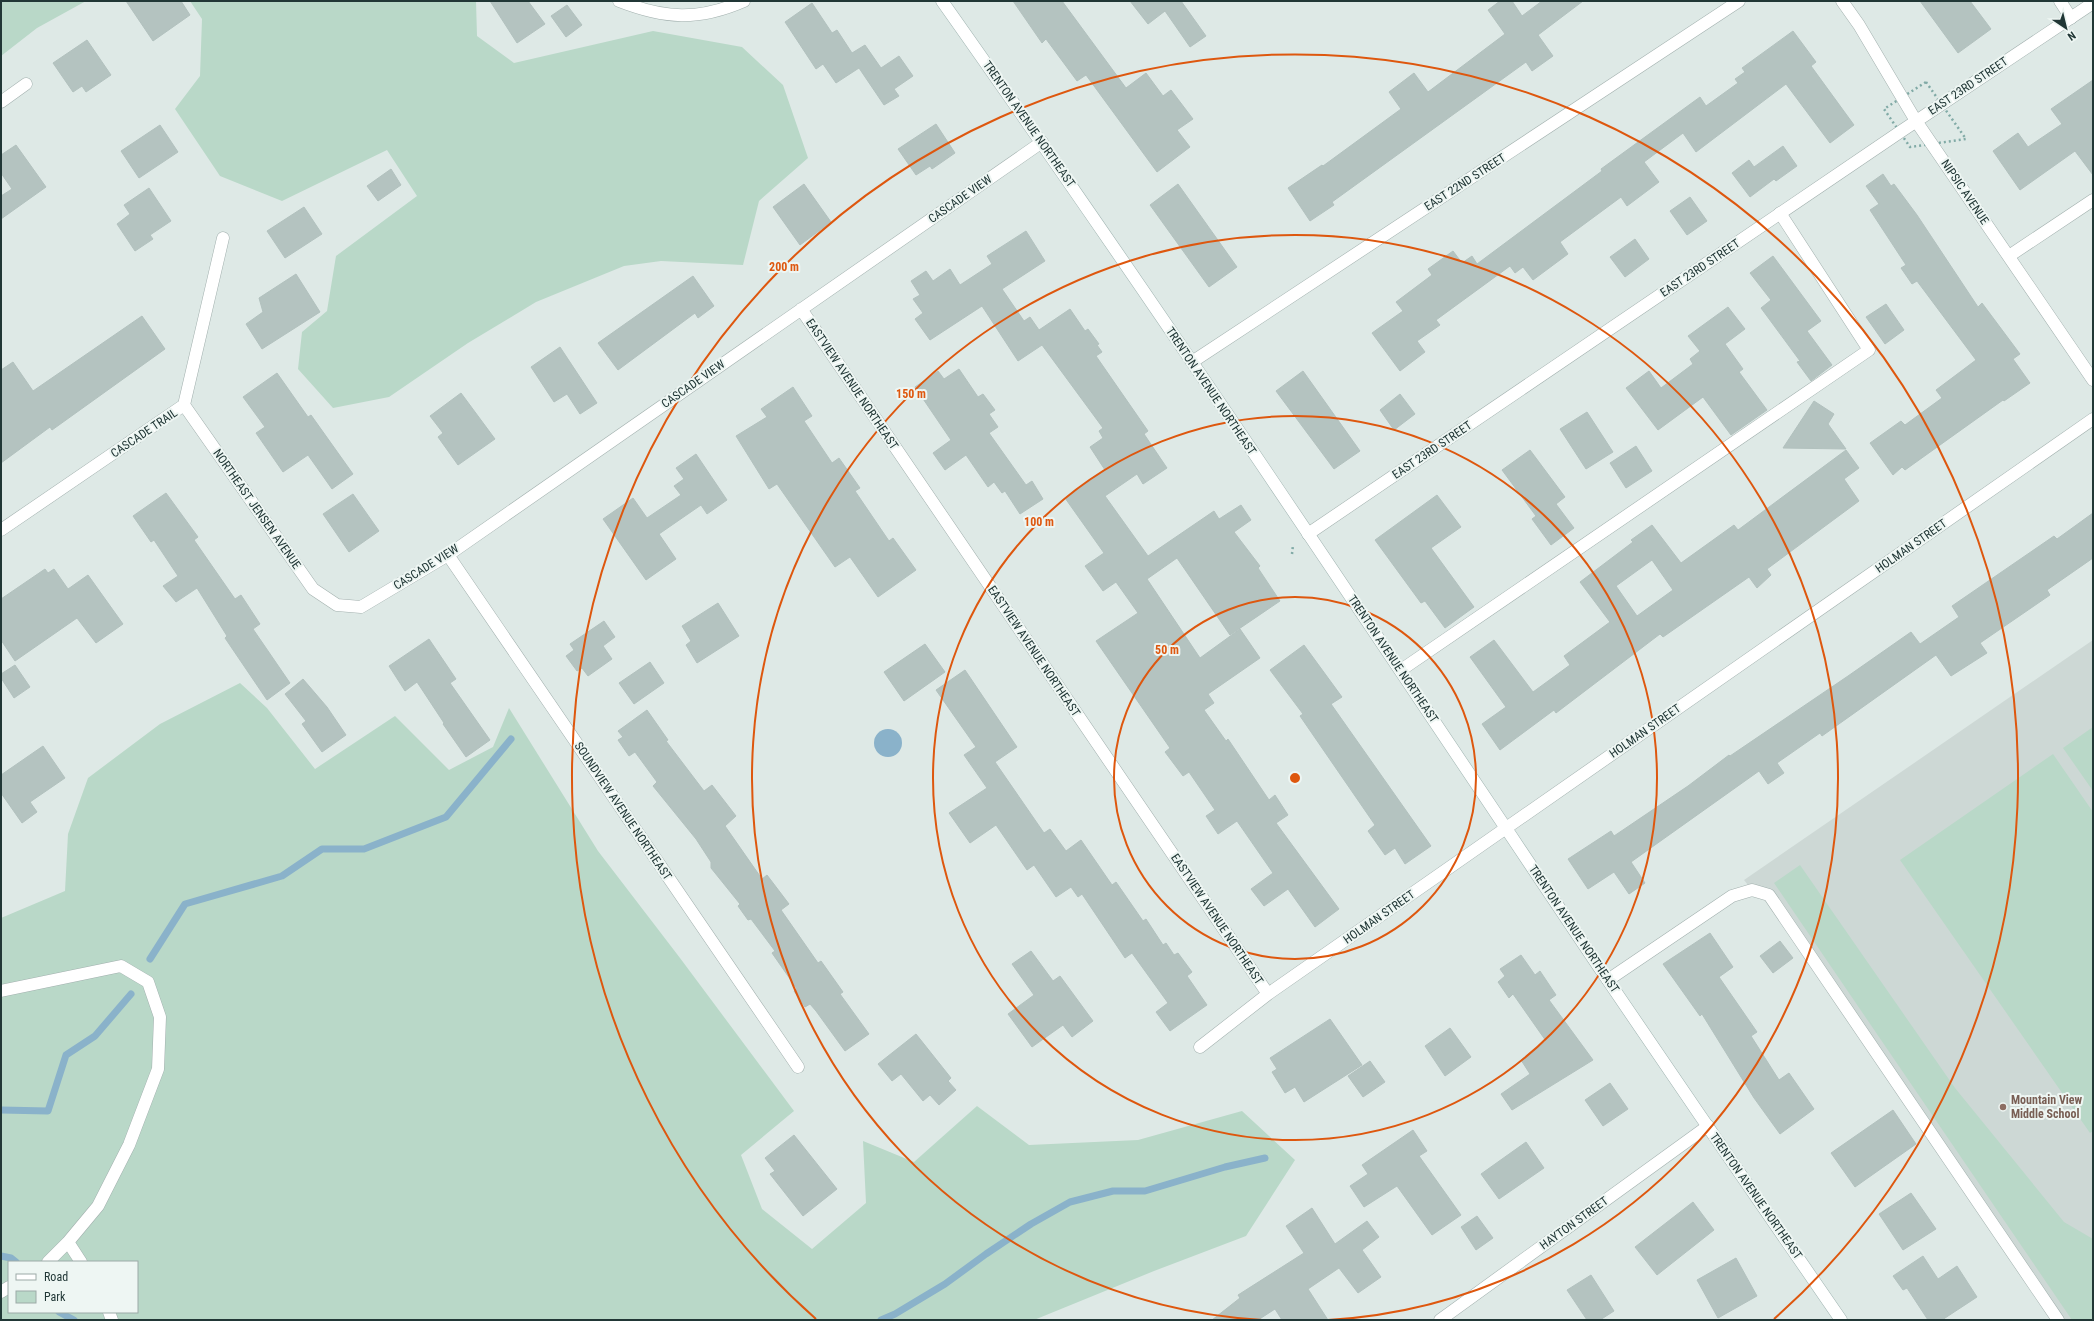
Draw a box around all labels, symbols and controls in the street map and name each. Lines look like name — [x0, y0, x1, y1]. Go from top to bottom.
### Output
north arrow — [2046, 8, 2086, 48]
text: N — [2065, 29, 2078, 43]
street label: EAST 23RD STREET — [1926, 54, 2010, 118]
street label: TRENTON AVENUE NORTHEAST — [980, 58, 1078, 190]
street label: EAST 22ND STREET — [1422, 151, 1508, 213]
street label: NIPSIC AVENUE — [1938, 157, 1992, 227]
street label: CASCADE VIEW — [926, 172, 994, 226]
street label: EAST 23RD STREET — [1658, 236, 1742, 300]
text: 200 m — [769, 260, 799, 274]
street label: EASTVIEW AVENUE NORTHEAST — [803, 316, 901, 452]
street label: TRENTON AVENUE NORTHEAST — [1163, 325, 1259, 457]
street label: CASCADE VIEW — [659, 357, 727, 411]
text: 150 m — [896, 387, 926, 401]
street label: CASCADE TRAIL — [108, 405, 180, 460]
street label: EAST 23RD STREET — [1390, 418, 1474, 482]
street label: NORTHEAST JENSEN AVENUE — [210, 446, 304, 572]
text: 100 m — [1024, 515, 1054, 529]
street label: HOLMAN STREET — [1873, 516, 1949, 576]
street label: CASCADE VIEW — [391, 541, 461, 593]
street label: EASTVIEW AVENUE NORTHEAST — [985, 583, 1083, 719]
street label: TRENTON AVENUE NORTHEAST — [1345, 593, 1441, 725]
text: 50 m — [1155, 643, 1179, 657]
street label: HOLMAN STREET — [1607, 701, 1683, 761]
street label: SOUNDVIEW AVENUE NORTHEAST — [571, 739, 675, 883]
centre of rings — [1288, 771, 1302, 785]
street label: EASTVIEW AVENUE NORTHEAST — [1168, 851, 1266, 987]
street label: TRENTON AVENUE NORTHEAST — [1526, 863, 1622, 995]
street label: HOLMAN STREET — [1341, 887, 1417, 947]
place label: Mountain View Middle School — [2011, 1093, 2083, 1121]
marker: Mountain View Middle School — [1998, 1102, 2008, 1112]
street label: TRENTON AVENUE NORTHEAST — [1707, 1130, 1805, 1262]
street label: HAYTON STREET — [1537, 1194, 1611, 1252]
legend — [8, 1261, 138, 1313]
text: Road — [44, 1270, 68, 1284]
text: Park — [44, 1290, 66, 1304]

